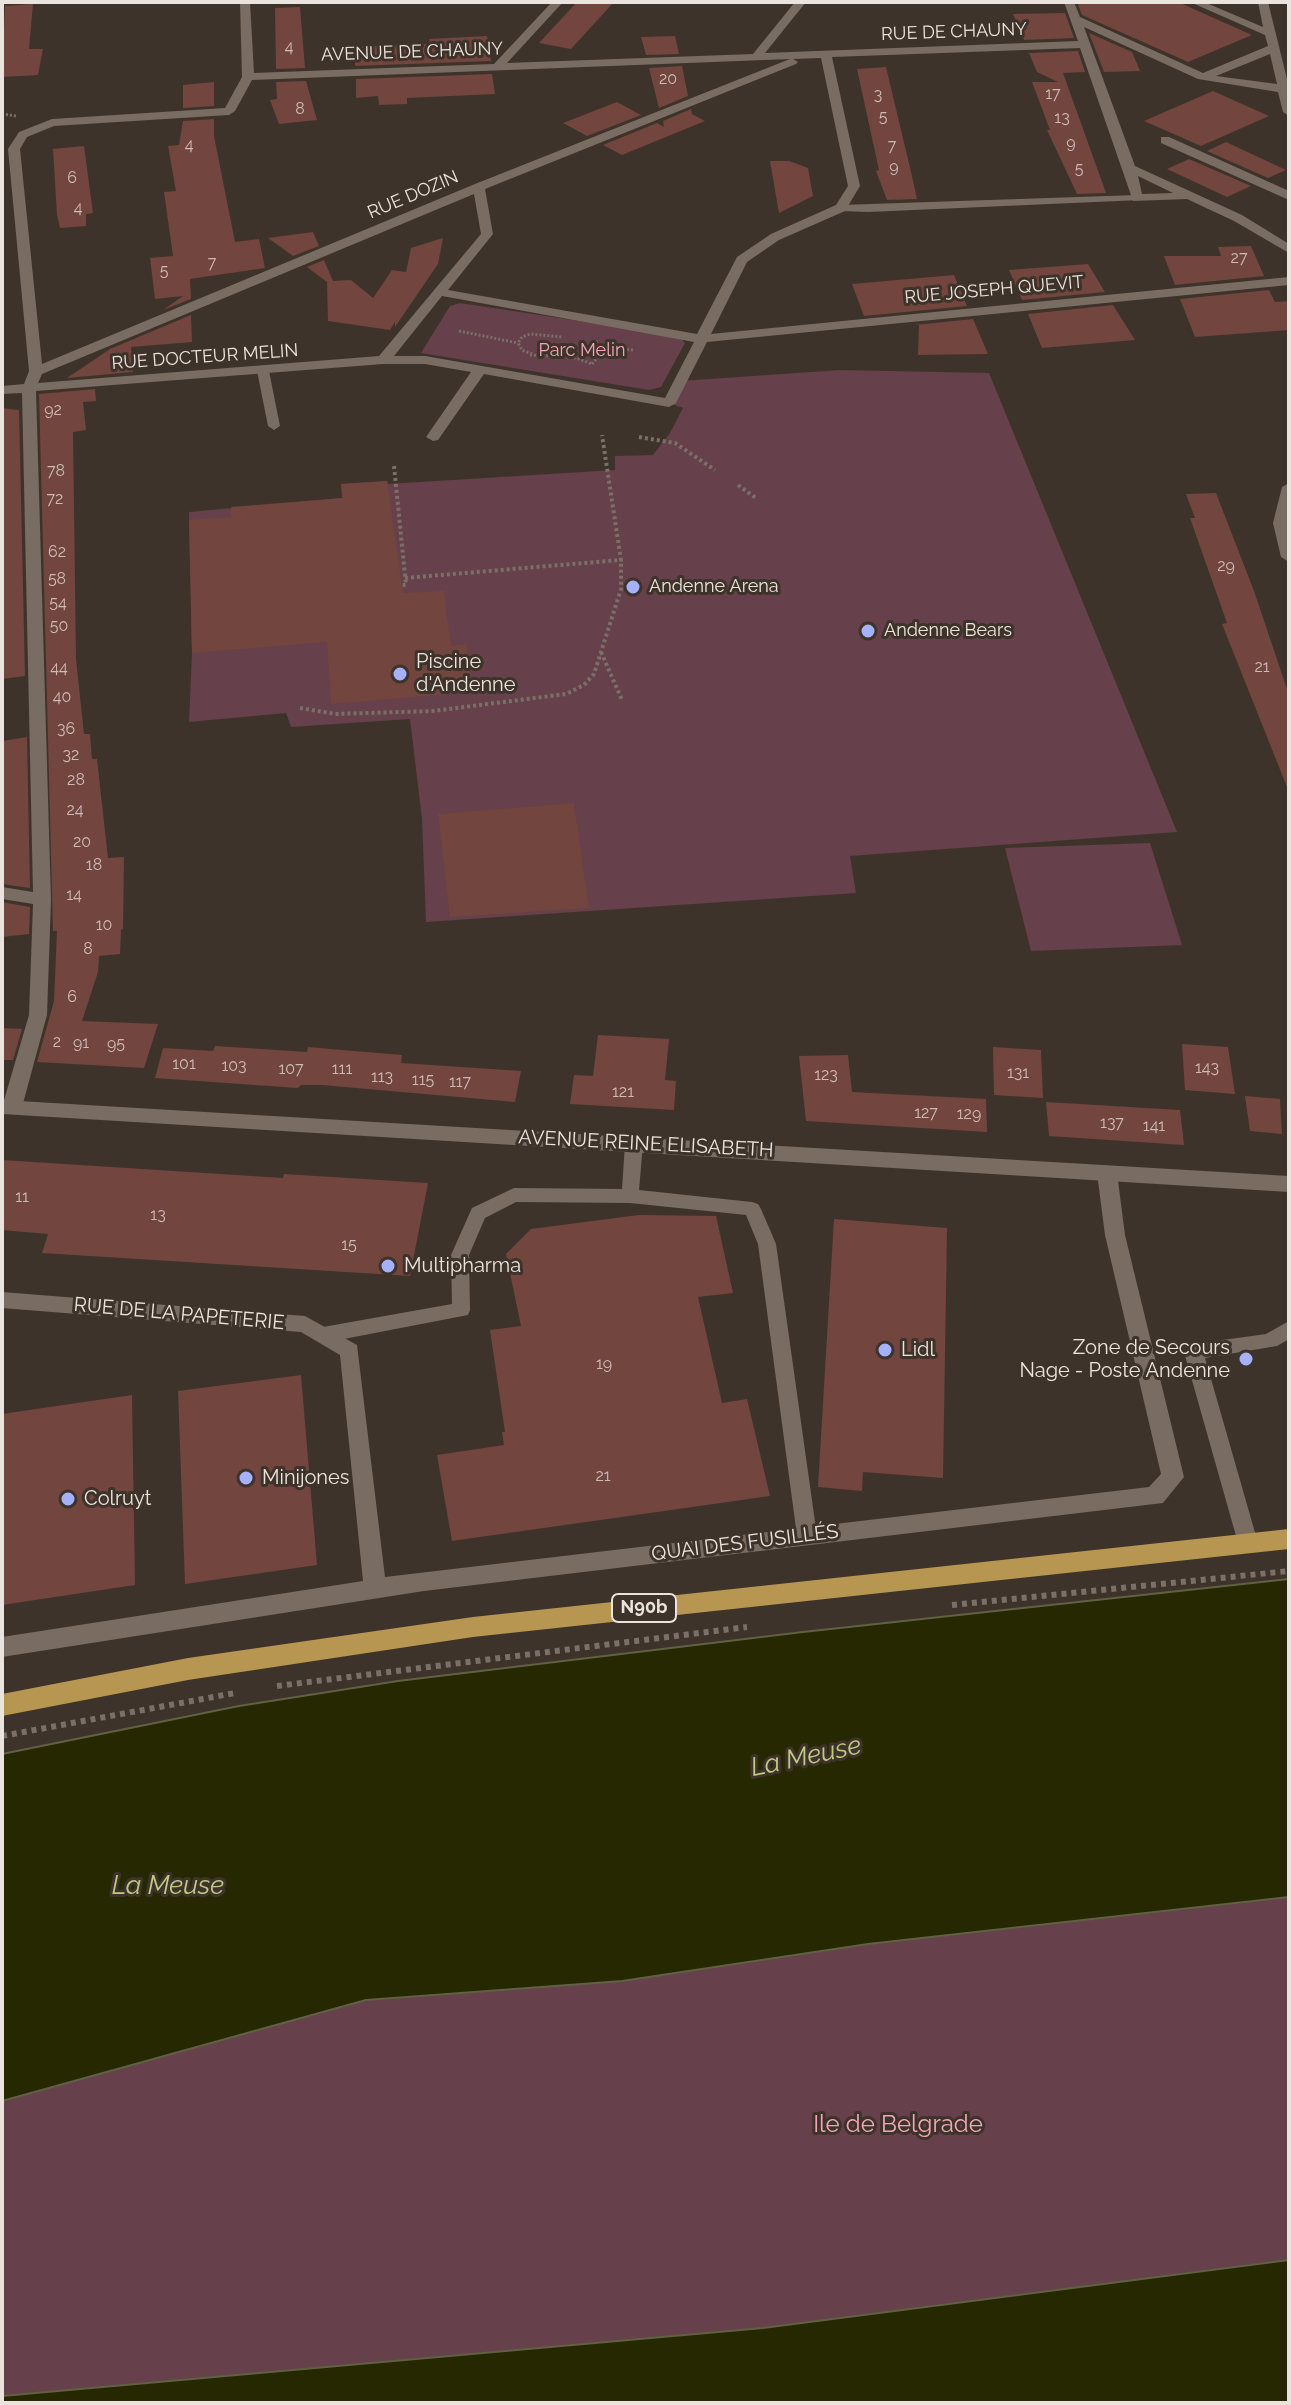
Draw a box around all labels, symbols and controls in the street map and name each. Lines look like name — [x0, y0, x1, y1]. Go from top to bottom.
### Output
street label: RUE DE CHAUNY — [881, 19, 1027, 45]
house number: 4 — [285, 37, 293, 57]
street label: AVENUE DE CHAUNY — [321, 38, 503, 66]
house number: 20 — [659, 69, 677, 89]
house number: 17 — [1045, 84, 1061, 104]
house number: 3 — [874, 85, 882, 105]
house number: 8 — [295, 99, 305, 119]
house number: 5 — [879, 107, 887, 127]
house number: 13 — [1054, 108, 1070, 128]
house number: 9 — [1066, 133, 1076, 153]
house number: 4 — [185, 135, 193, 155]
house number: 7 — [888, 136, 896, 156]
house number: 9 — [889, 157, 899, 177]
house number: 5 — [1075, 159, 1083, 179]
street label: RUE DOZIN — [364, 166, 462, 224]
house number: 6 — [67, 168, 77, 188]
house number: 4 — [74, 198, 82, 218]
house number: 27 — [1231, 248, 1247, 268]
house number: 7 — [208, 253, 216, 273]
house number: 5 — [160, 261, 168, 281]
street label: RUE JOSEPH QUEVIT — [904, 271, 1084, 309]
street label: RUE DOCTEUR MELIN — [111, 340, 299, 374]
park label: Parc Melin — [539, 340, 625, 362]
house number: 92 — [44, 400, 62, 420]
house number: 78 — [47, 461, 65, 481]
house number: 72 — [47, 489, 63, 509]
house number: 62 — [48, 542, 66, 562]
house number: 29 — [1217, 556, 1235, 576]
house number: 58 — [48, 569, 66, 589]
place label: Andenne Arena — [649, 576, 779, 598]
marker: Andenne Arena — [624, 578, 642, 596]
house number: 54 — [49, 593, 67, 613]
house number: 50 — [50, 616, 68, 636]
place label: Andenne Bears — [884, 620, 1012, 642]
marker: Andenne Bears — [859, 622, 877, 640]
place label: Piscine d'Andenne — [416, 650, 515, 697]
house number: 21 — [1254, 657, 1270, 677]
house number: 44 — [50, 658, 68, 678]
marker: Piscine d'Andenne — [391, 665, 409, 683]
house number: 40 — [53, 687, 71, 707]
house number: 36 — [57, 719, 75, 739]
house number: 32 — [63, 745, 79, 765]
house number: 28 — [67, 770, 85, 790]
house number: 24 — [66, 800, 84, 820]
house number: 20 — [73, 832, 91, 852]
house number: 18 — [86, 855, 102, 875]
house number: 14 — [66, 885, 82, 905]
house number: 10 — [96, 915, 112, 935]
house number: 8 — [83, 939, 93, 959]
house number: 6 — [67, 987, 77, 1007]
house number: 2 — [53, 1032, 61, 1052]
house number: 91 — [73, 1033, 89, 1053]
house number: 95 — [107, 1034, 125, 1054]
house number: 101 — [172, 1054, 196, 1074]
house number: 103 — [221, 1056, 247, 1076]
house number: 143 — [1195, 1058, 1219, 1078]
house number: 107 — [278, 1059, 304, 1079]
house number: 111 — [332, 1059, 352, 1079]
house number: 131 — [1007, 1063, 1029, 1083]
house number: 123 — [814, 1065, 838, 1085]
house number: 113 — [371, 1067, 393, 1087]
house number: 115 — [412, 1070, 434, 1090]
house number: 117 — [449, 1072, 471, 1092]
house number: 121 — [612, 1082, 634, 1102]
house number: 127 — [914, 1103, 938, 1123]
house number: 129 — [957, 1104, 981, 1124]
house number: 137 — [1100, 1113, 1124, 1133]
house number: 141 — [1143, 1116, 1165, 1136]
street label: AVENUE REINE ELISABETH — [518, 1125, 774, 1163]
house number: 11 — [15, 1187, 29, 1207]
house number: 13 — [150, 1205, 166, 1225]
house number: 15 — [341, 1235, 357, 1255]
place label: Multipharma — [404, 1254, 521, 1278]
marker: Multipharma — [379, 1257, 397, 1275]
street label: RUE DE LA PAPETERIE — [73, 1293, 285, 1335]
place label: Zone de Secours Nage - Poste Andenne — [1019, 1336, 1230, 1383]
place label: Lidl — [901, 1338, 935, 1362]
marker: Lidl — [876, 1341, 894, 1359]
marker: Zone de Secours Nage - Poste Andenne — [1237, 1350, 1255, 1368]
house number: 19 — [596, 1354, 612, 1374]
place label: Minijones — [262, 1466, 349, 1490]
house number: 21 — [595, 1466, 611, 1486]
marker: Minijones — [237, 1469, 255, 1487]
place label: Colruyt — [84, 1487, 151, 1511]
marker: Colruyt — [59, 1490, 77, 1508]
street label: QUAI DES FUSILLÉS — [650, 1520, 840, 1566]
road number: N90b — [612, 1594, 676, 1622]
water label: La Meuse — [748, 1730, 864, 1784]
water label: La Meuse — [112, 1870, 224, 1902]
park label: Ile de Belgrade — [813, 2111, 983, 2139]

